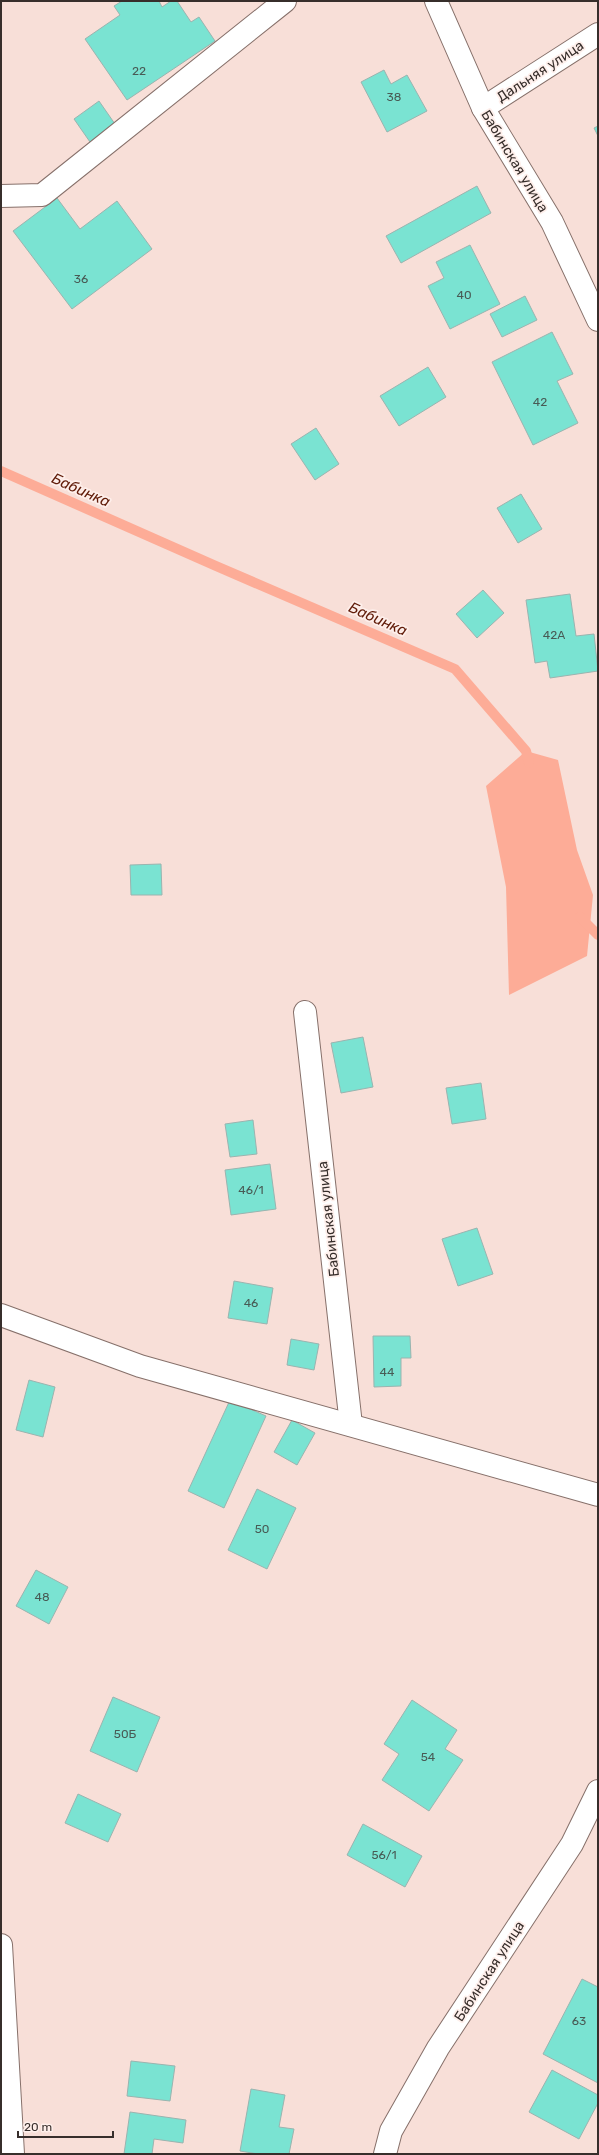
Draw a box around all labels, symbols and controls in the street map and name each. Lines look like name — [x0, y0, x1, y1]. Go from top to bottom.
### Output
street label: Дальняя улица — [494, 37, 587, 106]
house number: 22 — [132, 64, 146, 78]
house number: 38 — [387, 90, 401, 104]
street label: Бабинская улица — [477, 107, 552, 215]
house number: 36 — [74, 272, 88, 286]
house number: 40 — [456, 288, 472, 302]
house number: 42 — [533, 395, 547, 409]
water label: Бабинка — [49, 469, 113, 511]
water label: Бабинка — [346, 598, 410, 640]
house number: 42А — [543, 628, 565, 642]
street label: Бабинская улица — [314, 1160, 343, 1278]
house number: 46/1 — [238, 1183, 264, 1197]
house number: 46 — [244, 1296, 258, 1310]
house number: 44 — [380, 1365, 395, 1379]
house number: 50 — [255, 1522, 269, 1536]
house number: 48 — [34, 1590, 50, 1604]
house number: 50Б — [114, 1727, 137, 1741]
house number: 54 — [421, 1750, 436, 1764]
house number: 56/1 — [371, 1848, 397, 1862]
street label: Бабинская улица — [451, 1918, 528, 2025]
house number: 63 — [572, 2014, 586, 2028]
scale bar — [18, 2113, 113, 2139]
text: 20 m — [24, 2120, 52, 2134]

